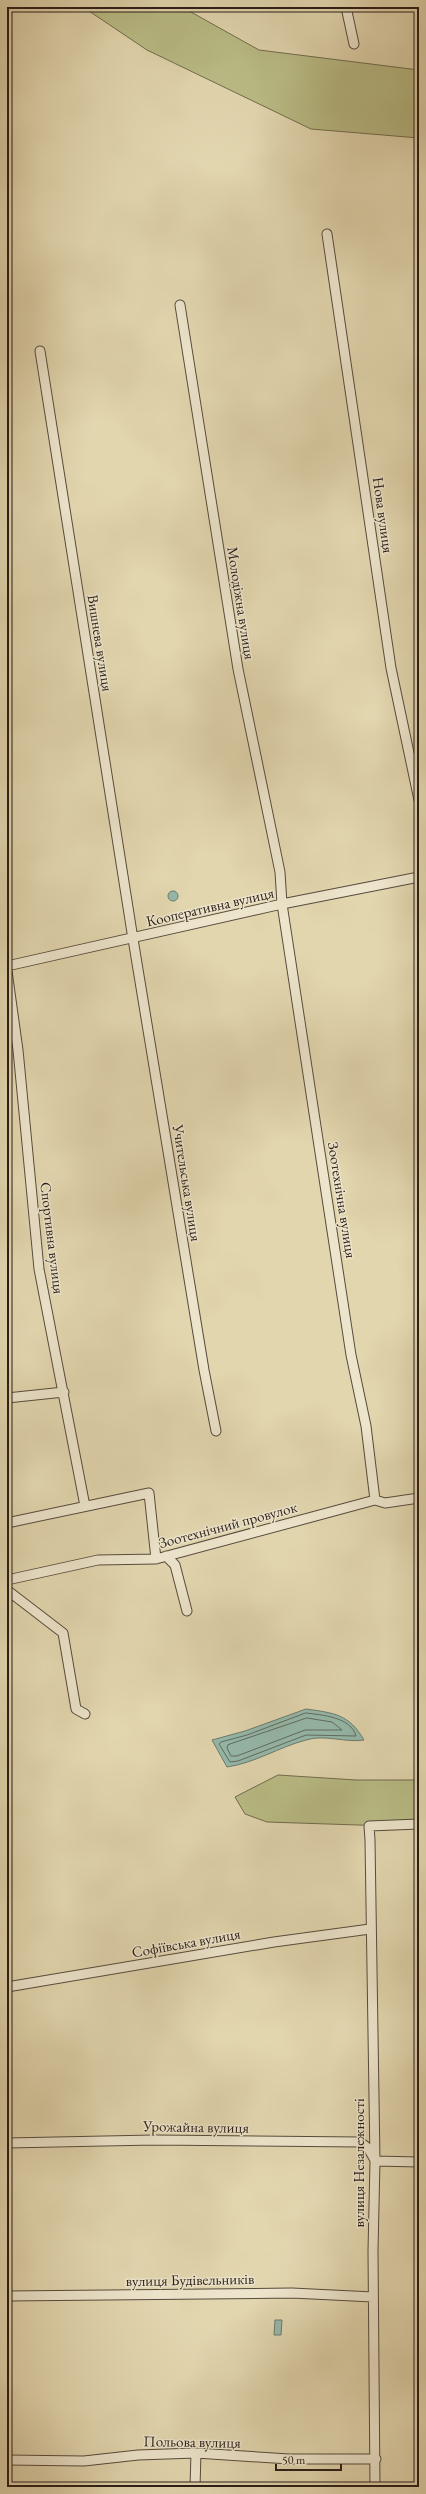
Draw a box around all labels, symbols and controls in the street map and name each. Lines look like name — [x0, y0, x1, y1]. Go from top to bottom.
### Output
street label: Нова вулиця — [369, 476, 398, 555]
street label: Молодіжна вулиця — [223, 545, 260, 661]
street label: Вишнева вулиця — [83, 593, 118, 693]
street label: Кооперативна вулиця — [144, 883, 276, 930]
street label: Учительська вулиця — [169, 1122, 206, 1243]
street label: Зоотехнічна вулиця — [324, 1140, 361, 1260]
street label: Спортивна вулиця — [36, 1181, 69, 1295]
street label: Зоотехнічний провулок — [157, 1497, 299, 1552]
street label: Софіївська вулиця — [130, 1924, 242, 1961]
street label: вулиця Незалежності — [349, 2098, 368, 2228]
street label: Урожайна вулиця — [142, 2116, 249, 2137]
street label: вулиця Будівельників — [126, 2269, 254, 2290]
street label: Польова вулиця — [143, 2431, 241, 2452]
scale bar — [276, 2446, 341, 2472]
text: 50 m — [282, 2452, 306, 2468]

